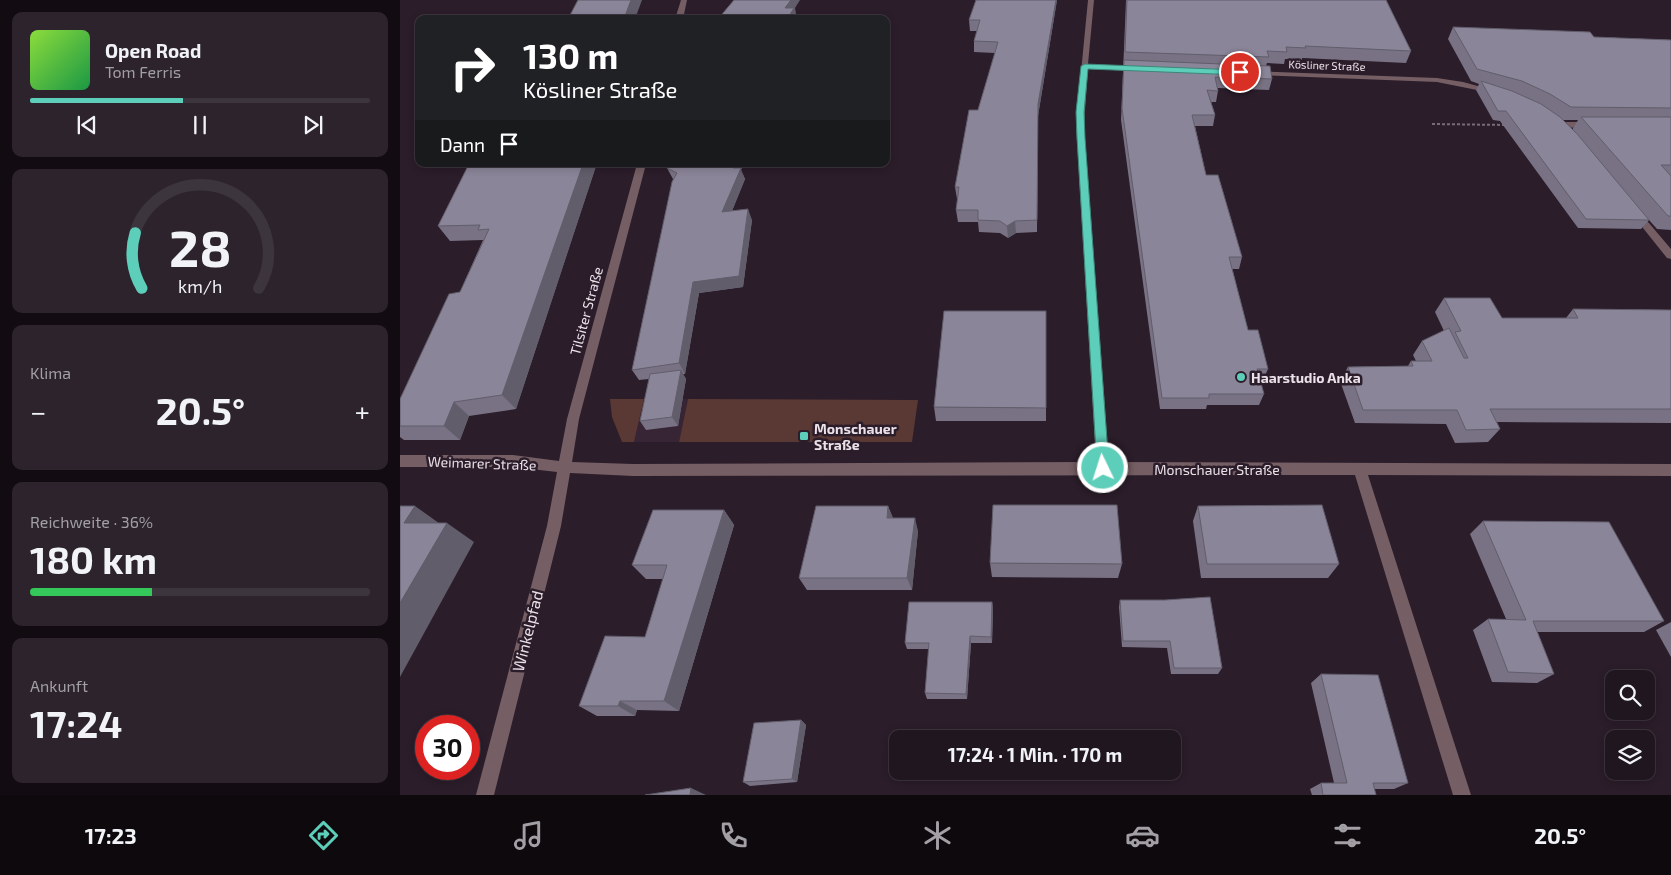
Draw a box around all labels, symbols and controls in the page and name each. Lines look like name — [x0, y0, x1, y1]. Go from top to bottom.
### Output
text: 130 m — [523, 34, 618, 76]
icon: right — [440, 35, 505, 100]
text: Open Road — [105, 39, 201, 62]
pin — [1219, 51, 1261, 93]
street label: Kösliner Straße — [1288, 57, 1366, 73]
icon: arrive — [1226, 58, 1254, 86]
text: Tom Ferris — [105, 62, 181, 81]
text: Kösliner Straße — [523, 76, 677, 102]
icon: previous — [73, 111, 101, 139]
icon: pause — [186, 111, 214, 139]
icon: next — [299, 111, 327, 139]
icon: arrive — [495, 130, 523, 158]
text: Dann — [440, 133, 485, 156]
text: 28 — [169, 215, 231, 277]
street label: Tilsiter Straße — [566, 265, 606, 357]
text: km/h — [178, 275, 222, 297]
text: Klima — [30, 363, 71, 382]
place label: Haarstudio Anka — [1251, 369, 1361, 386]
marker: Haarstudio Anka — [1235, 371, 1247, 383]
text: 20.5° — [156, 387, 245, 433]
text: − — [30, 394, 46, 428]
text: + — [355, 394, 370, 428]
place label: Monschauer Straße — [814, 420, 897, 453]
marker: Monschauer Straße — [798, 430, 810, 442]
position arrow — [1076, 441, 1128, 493]
street label: Weimarer Straße — [427, 453, 537, 473]
street label: Monschauer Straße — [1154, 461, 1280, 478]
text: Reichweite · 36% — [30, 512, 153, 531]
text: 180 km — [30, 536, 157, 582]
street label: Winkelpfad — [508, 588, 546, 674]
map controls — [1605, 670, 1655, 780]
button: search — [1605, 670, 1655, 720]
text: Ankunft — [30, 676, 88, 695]
text: 17:24 — [30, 700, 123, 746]
speed limit sign: 30 — [415, 715, 480, 780]
button: layers — [1605, 730, 1655, 780]
text: 17:24 · 1 Min. · 170 m — [948, 743, 1122, 766]
icon: directions — [306, 818, 341, 853]
icon: music — [511, 818, 546, 853]
icon: phone — [716, 818, 751, 853]
icon: climate — [920, 818, 955, 853]
icon: car — [1125, 818, 1160, 853]
icon: filters — [1330, 818, 1365, 853]
text: 17:23 — [85, 822, 137, 848]
text: 20.5° — [1534, 822, 1586, 848]

